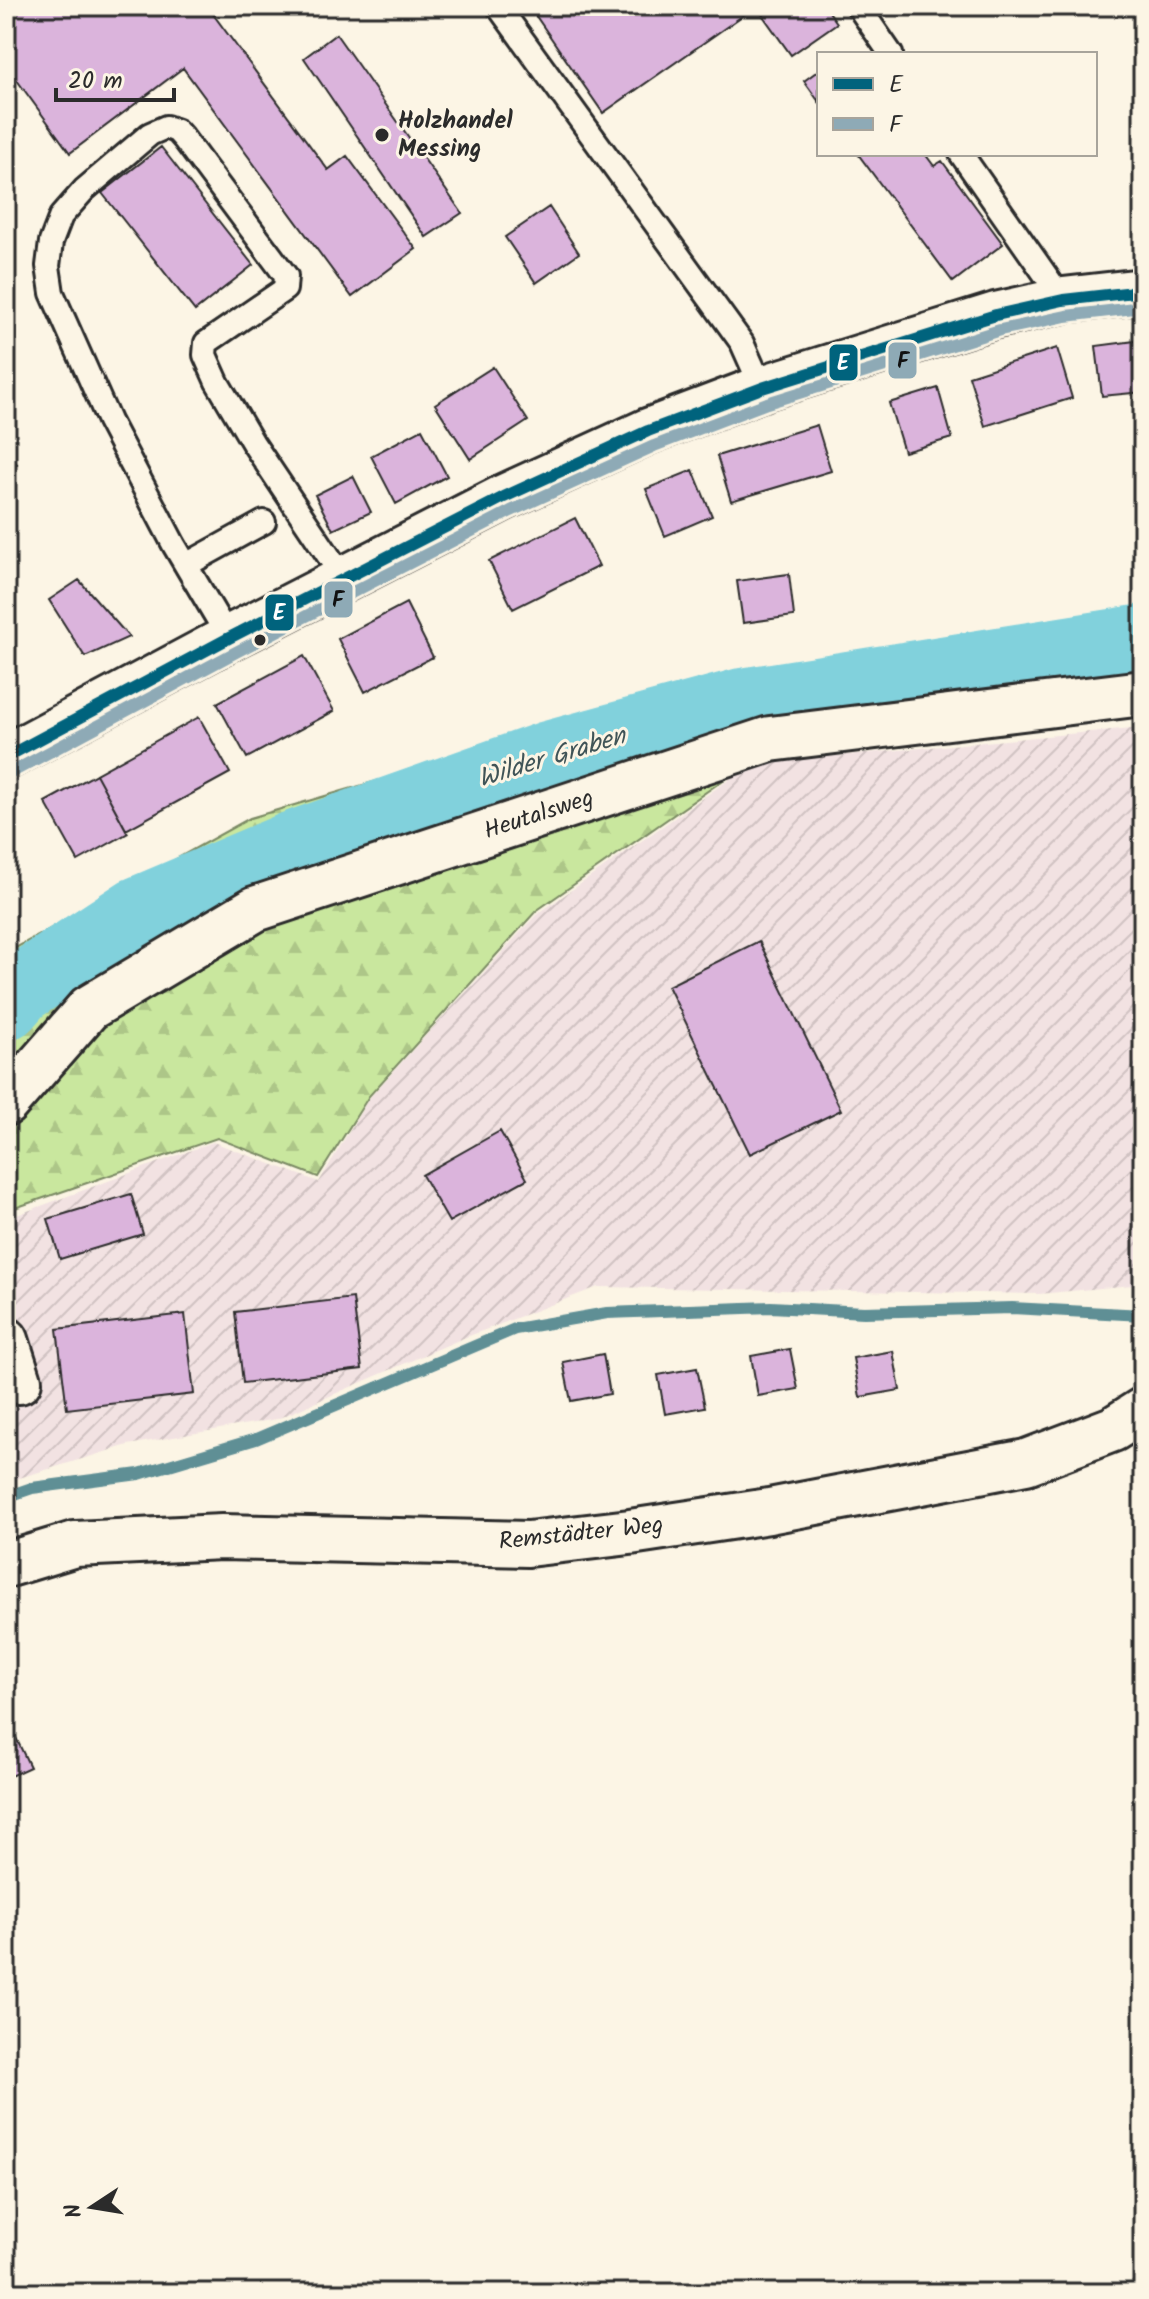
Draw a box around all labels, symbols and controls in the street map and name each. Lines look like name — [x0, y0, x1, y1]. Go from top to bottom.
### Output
scale bar — [56, 52, 174, 102]
legend — [817, 52, 1097, 156]
text: 20 m — [68, 62, 123, 101]
text: E — [889, 66, 904, 105]
place label: Holzhandel Messing — [398, 102, 513, 169]
text: F — [889, 106, 904, 145]
marker: Holzhandel Messing — [373, 126, 391, 144]
line badge: F — [887, 341, 918, 380]
line badge: E — [828, 343, 859, 382]
text: F — [897, 345, 911, 380]
text: E — [837, 347, 850, 382]
line badge: F — [323, 580, 354, 619]
text: F — [332, 584, 346, 619]
line badge: E — [264, 593, 295, 632]
text: E — [273, 597, 286, 632]
unlabelled marker — [252, 632, 268, 648]
water label: Wilder Graben — [473, 715, 633, 800]
street label: Heutalsweg — [479, 779, 599, 851]
street label: Remstädter Weg — [497, 1506, 665, 1562]
north arrow — [52, 2167, 132, 2247]
text: N — [56, 2200, 93, 2221]

